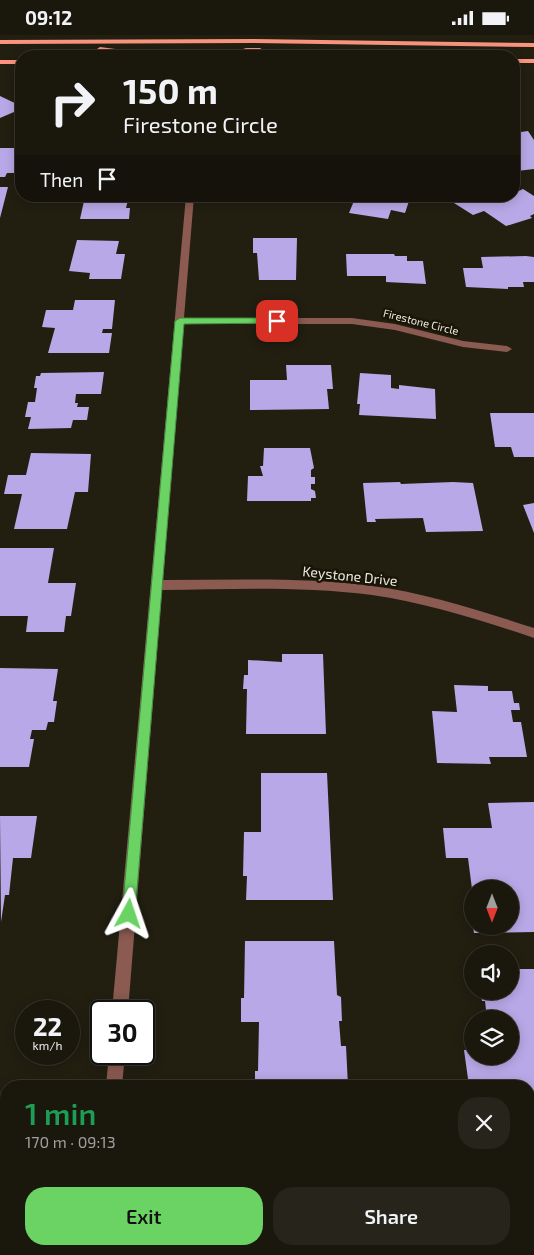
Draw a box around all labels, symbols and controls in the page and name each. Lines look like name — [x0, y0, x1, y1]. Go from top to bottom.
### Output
text: 09:12 — [25, 6, 72, 29]
text: 150 m — [123, 69, 218, 111]
icon: right — [40, 70, 105, 135]
text: Firestone Circle — [123, 111, 278, 137]
icon: arrive — [93, 165, 121, 193]
text: Then — [40, 168, 83, 191]
pin — [256, 300, 298, 342]
street label: Firestone Circle — [382, 306, 460, 337]
icon: arrive — [263, 307, 291, 335]
street label: Keystone Drive — [302, 562, 398, 589]
north arrow — [464, 880, 519, 935]
map controls — [464, 880, 519, 1065]
position arrow — [102, 887, 154, 939]
button: sound — [464, 945, 519, 1000]
speed limit sign: 30 — [90, 1000, 155, 1065]
button: layers — [464, 1010, 519, 1065]
text: 22 — [33, 1011, 62, 1041]
text: km/h — [33, 1038, 62, 1052]
text: 1 min — [25, 1095, 96, 1131]
button: close — [458, 1097, 510, 1149]
text: 170 m · 09:13 — [25, 1132, 116, 1151]
button: Exit — [25, 1187, 263, 1245]
button: Share — [273, 1187, 510, 1245]

